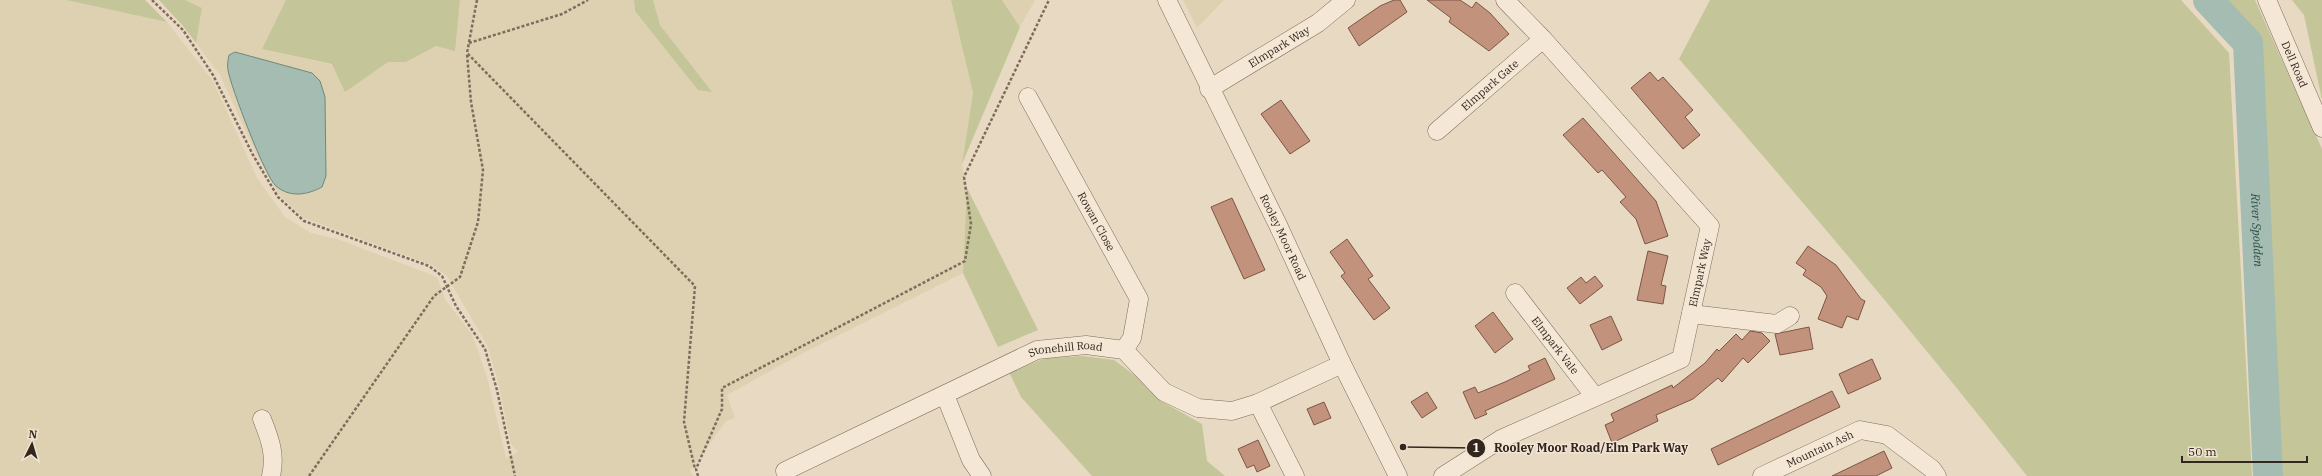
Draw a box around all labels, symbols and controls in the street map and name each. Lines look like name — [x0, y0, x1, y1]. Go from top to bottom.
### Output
street label: Elmpark Way — [1246, 23, 1313, 70]
street label: Dell Road — [2279, 39, 2311, 90]
street label: Elmpark Gate — [1458, 56, 1521, 114]
street label: Rowan Close — [1075, 189, 1118, 254]
street label: Rooley Moor Road — [1257, 192, 1309, 282]
water label: River Spodden — [2248, 192, 2266, 267]
street label: Elmpark Way — [1686, 237, 1714, 308]
street label: Elmpark Vale — [1529, 314, 1582, 377]
street label: Stonehill Road — [1026, 338, 1104, 360]
north arrow — [12, 424, 52, 464]
text: N — [28, 427, 38, 441]
street label: Mountain Ash — [1784, 427, 1856, 471]
callout: Rooley Moor Road/Elm Park Way — [1466, 436, 1696, 460]
scale bar — [2182, 438, 2307, 464]
text: 1 — [1472, 440, 1480, 455]
text: Rooley Moor Road/Elm Park Way — [1494, 440, 1688, 455]
text: 50 m — [2188, 444, 2217, 459]

